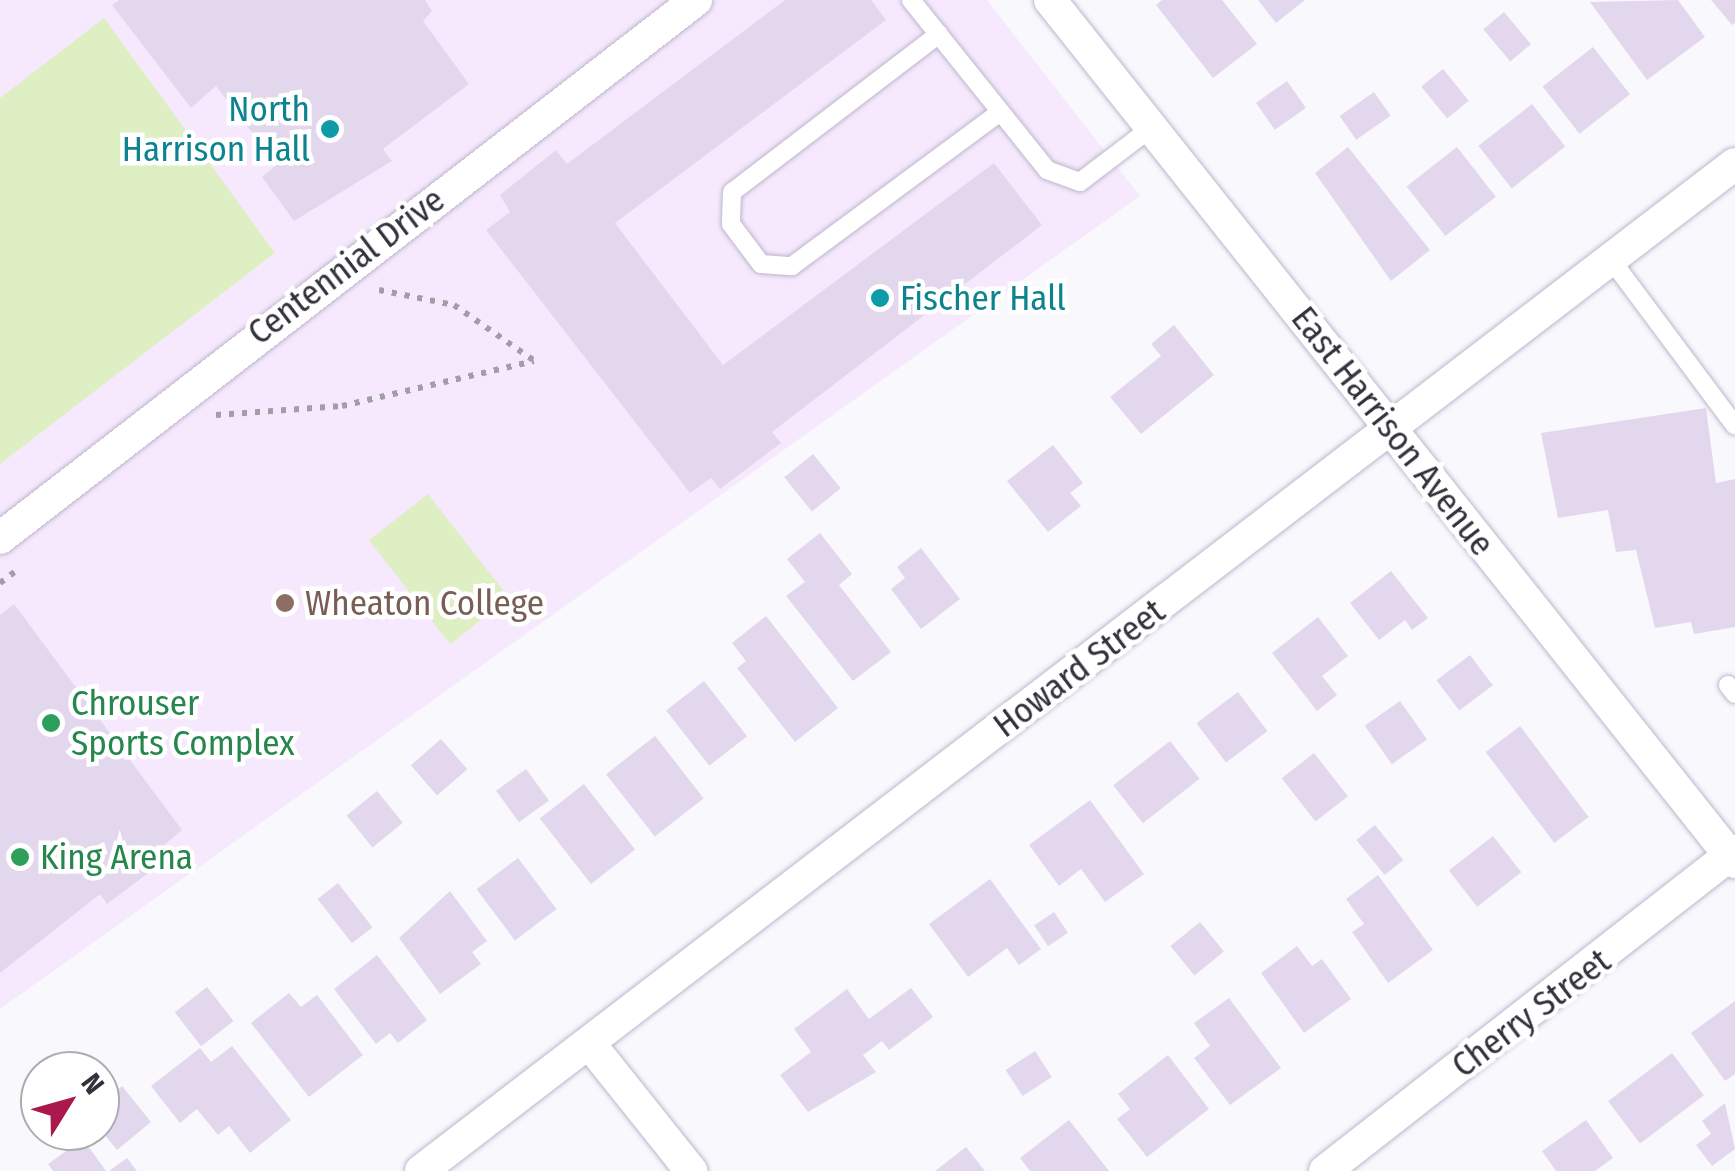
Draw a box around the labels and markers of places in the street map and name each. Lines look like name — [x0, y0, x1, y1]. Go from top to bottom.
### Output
place label: North Harrison Hall — [122, 88, 310, 170]
marker: North Harrison Hall — [319, 118, 341, 140]
place label: Fischer Hall — [900, 277, 1066, 319]
marker: Fischer Hall — [869, 287, 891, 309]
place label: Wheaton College — [305, 582, 544, 624]
marker: Wheaton College — [274, 592, 296, 614]
place label: Chrouser Sports Complex — [71, 682, 295, 764]
marker: Chrouser Sports Complex — [40, 712, 62, 734]
place label: King Arena — [40, 836, 193, 878]
marker: King Arena — [9, 846, 31, 868]

